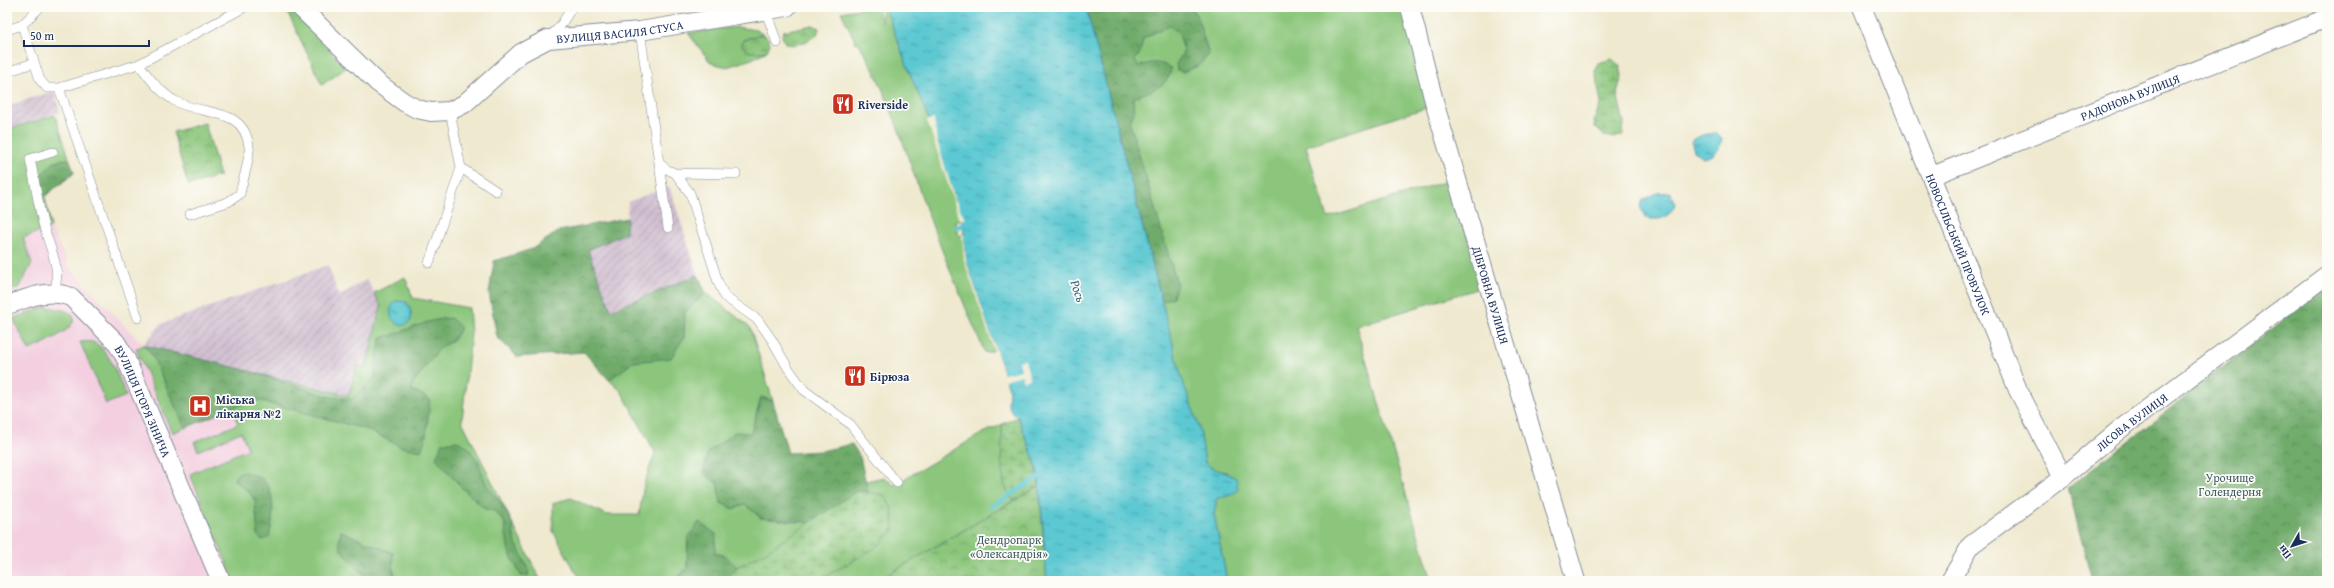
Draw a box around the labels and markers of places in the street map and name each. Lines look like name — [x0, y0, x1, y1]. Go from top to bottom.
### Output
restaurant icon: Riverside — [830, 91, 856, 117]
place label: Riverside — [858, 96, 908, 113]
restaurant icon: Бірюза — [842, 363, 868, 389]
place label: Бірюза — [870, 368, 910, 385]
place label: Міська лікарня №2 — [216, 391, 281, 422]
hospital icon: Міська лікарня №2 — [187, 393, 213, 419]

